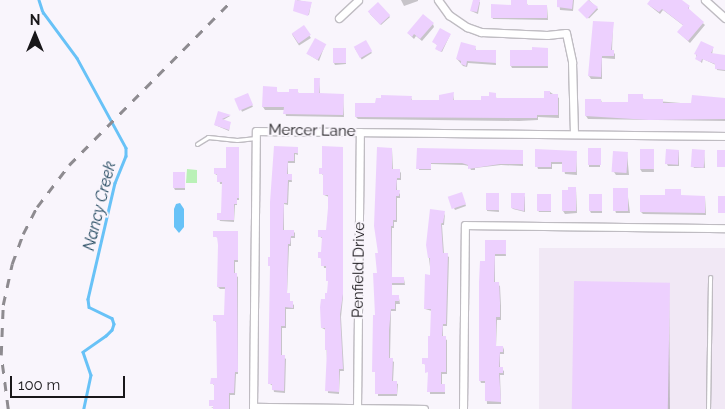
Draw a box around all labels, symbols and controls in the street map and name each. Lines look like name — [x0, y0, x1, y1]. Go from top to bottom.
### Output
north arrow — [10, 10, 60, 60]
text: N — [30, 12, 40, 28]
street label: Mercer Lane — [268, 121, 356, 141]
water label: Nancy Creek — [80, 159, 120, 253]
street label: Penfield Drive — [349, 222, 369, 318]
scale bar — [12, 366, 128, 398]
text: 100 m — [18, 376, 60, 394]

